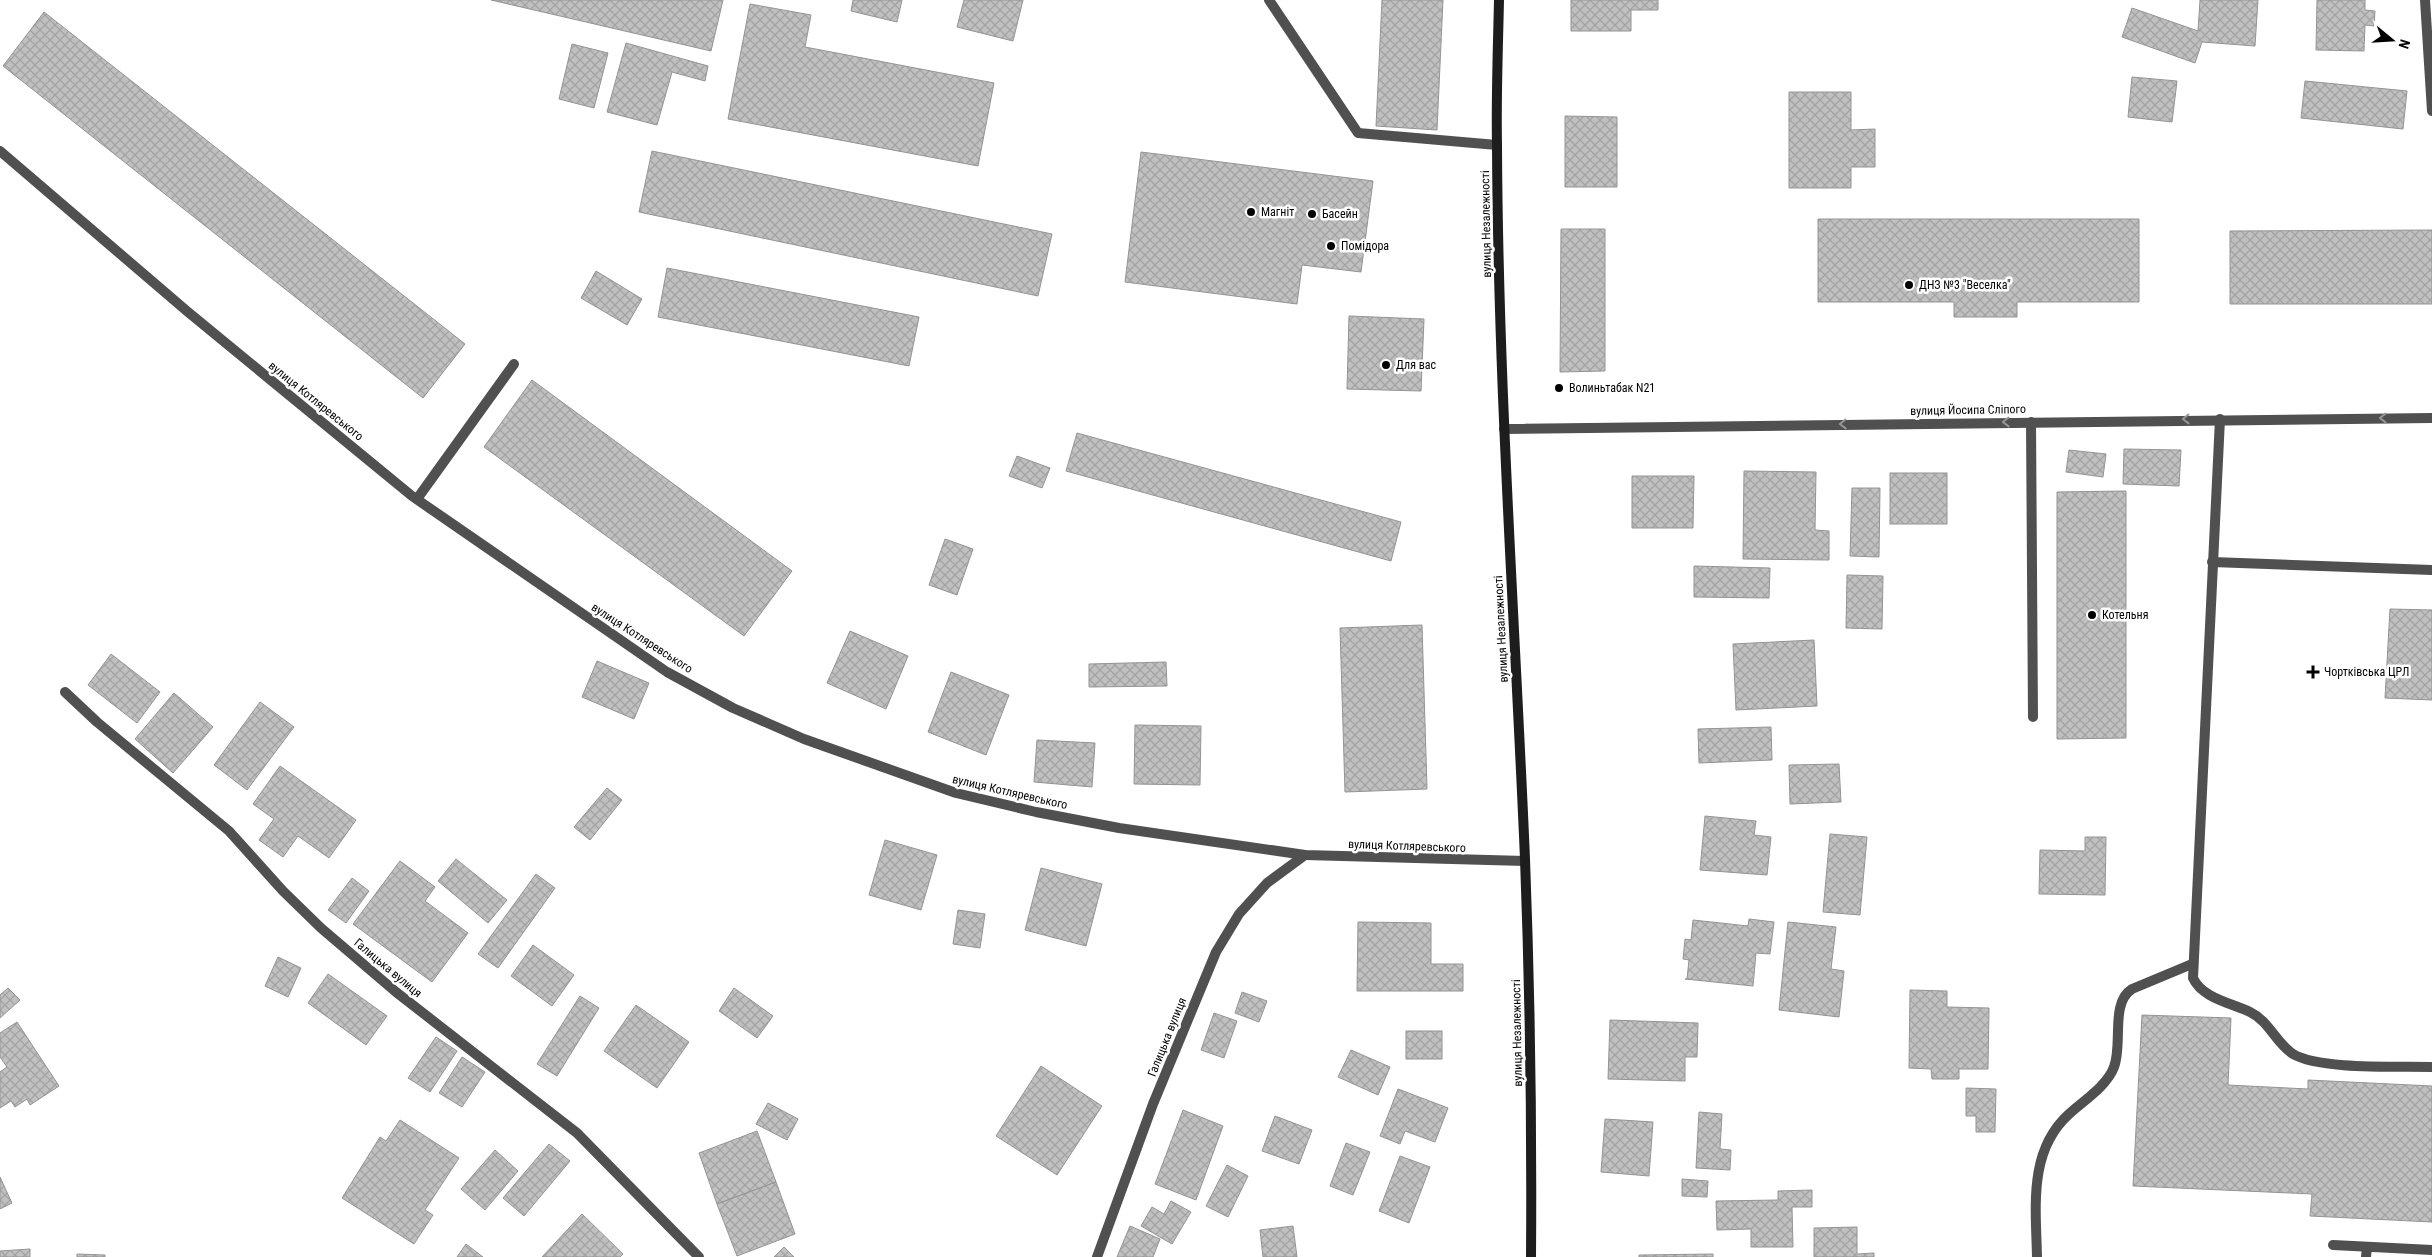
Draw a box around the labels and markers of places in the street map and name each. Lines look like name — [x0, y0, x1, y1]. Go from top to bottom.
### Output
place label: Магніт — [1261, 205, 1294, 219]
marker: Магніт — [1245, 206, 1257, 218]
place label: Басейн — [1322, 207, 1358, 221]
marker: Басейн — [1306, 208, 1318, 220]
place label: Помідора — [1341, 239, 1389, 253]
marker: Помідора — [1325, 240, 1337, 252]
place label: ДНЗ №3 "Веселка" — [1919, 278, 2011, 292]
marker: ДНЗ №3 "Веселка" — [1903, 279, 1915, 291]
place label: Для вас — [1396, 358, 1436, 372]
marker: Для вас — [1380, 359, 1392, 371]
place label: Волиньтабак N21 — [1569, 381, 1655, 395]
marker: Волиньтабак N21 — [1553, 382, 1565, 394]
place label: Котельня — [2102, 608, 2148, 622]
marker: Котельня — [2086, 609, 2098, 621]
marker: Чортківська ЦРЛ — [2306, 665, 2320, 679]
place label: Чортківська ЦРЛ — [2324, 665, 2409, 679]

